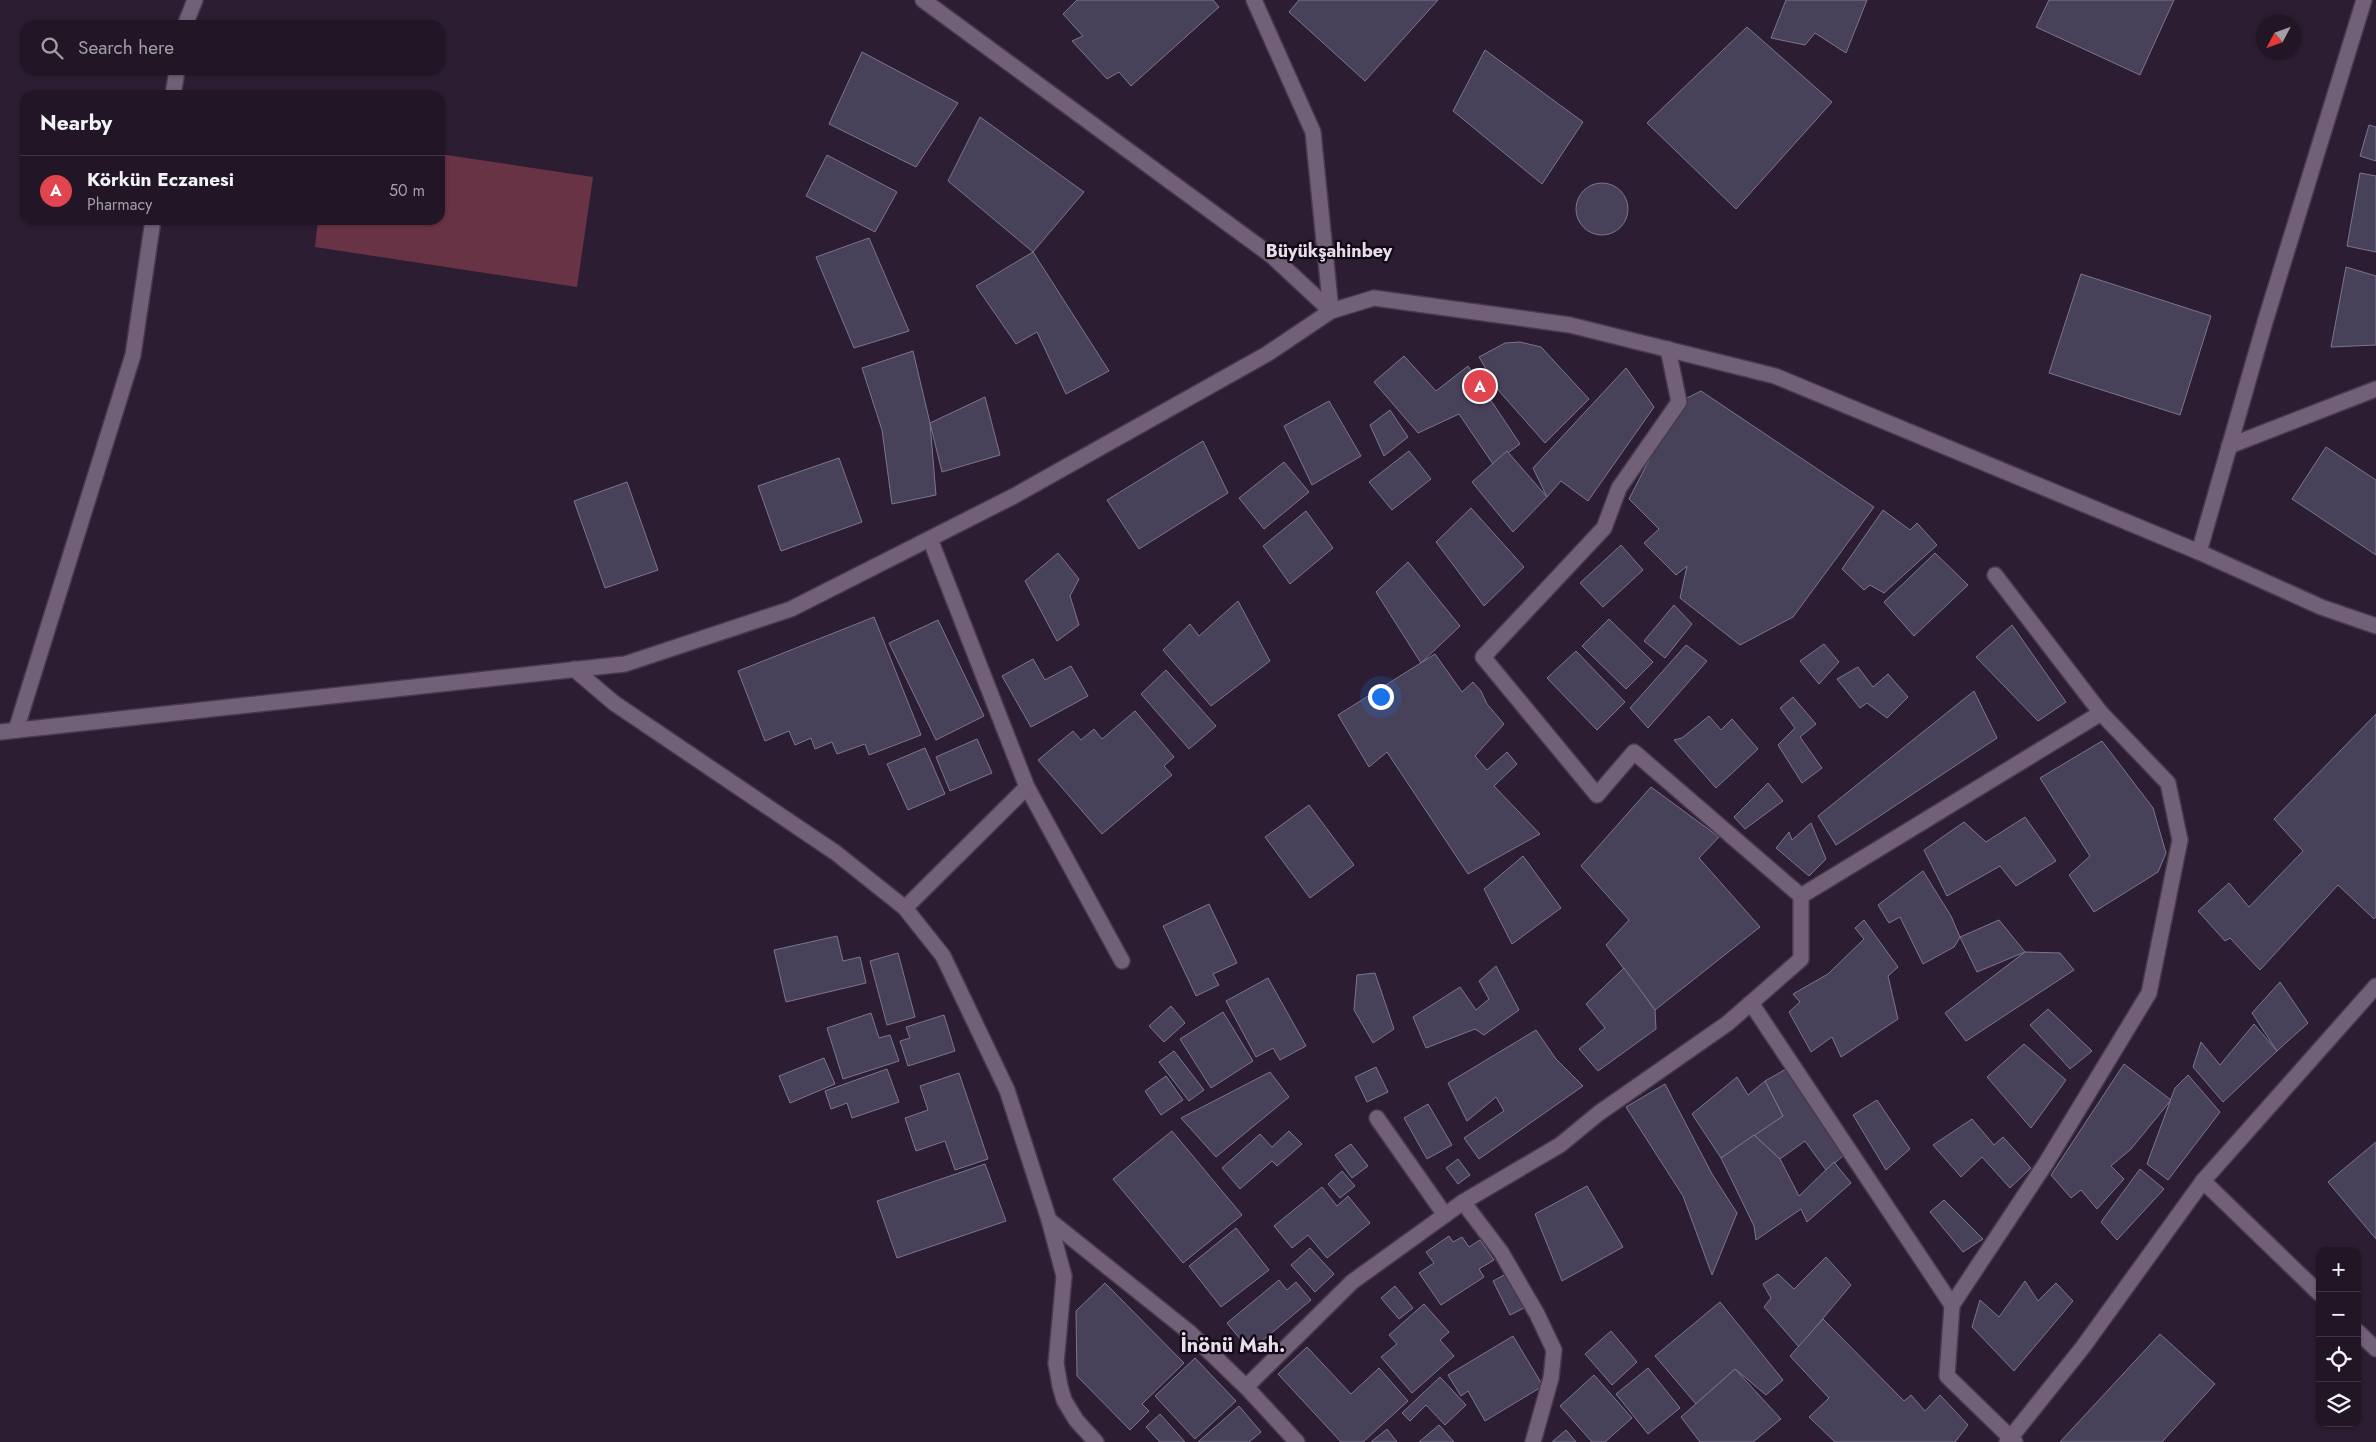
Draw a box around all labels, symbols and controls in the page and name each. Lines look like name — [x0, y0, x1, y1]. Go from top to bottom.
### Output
north arrow — [2256, 15, 2301, 60]
search box — [20, 20, 445, 75]
icon: search — [38, 34, 66, 62]
text: Search here — [78, 34, 174, 61]
text: Nearby — [40, 108, 112, 138]
text: Körkün Eczanesi — [87, 166, 234, 193]
text: A — [50, 179, 62, 202]
text: 50 m — [389, 179, 425, 202]
text: Pharmacy — [87, 193, 152, 216]
district label: Büyükşahinbey — [1266, 238, 1393, 264]
pin: A — [1464, 367, 1496, 405]
your location — [1368, 684, 1394, 710]
map controls — [2316, 1247, 2361, 1427]
button: + — [2316, 1247, 2361, 1292]
button: − — [2316, 1292, 2361, 1337]
district label: İnönü Mah. — [1180, 1331, 1286, 1360]
button: locate — [2316, 1337, 2361, 1382]
button: layers — [2316, 1382, 2361, 1427]

